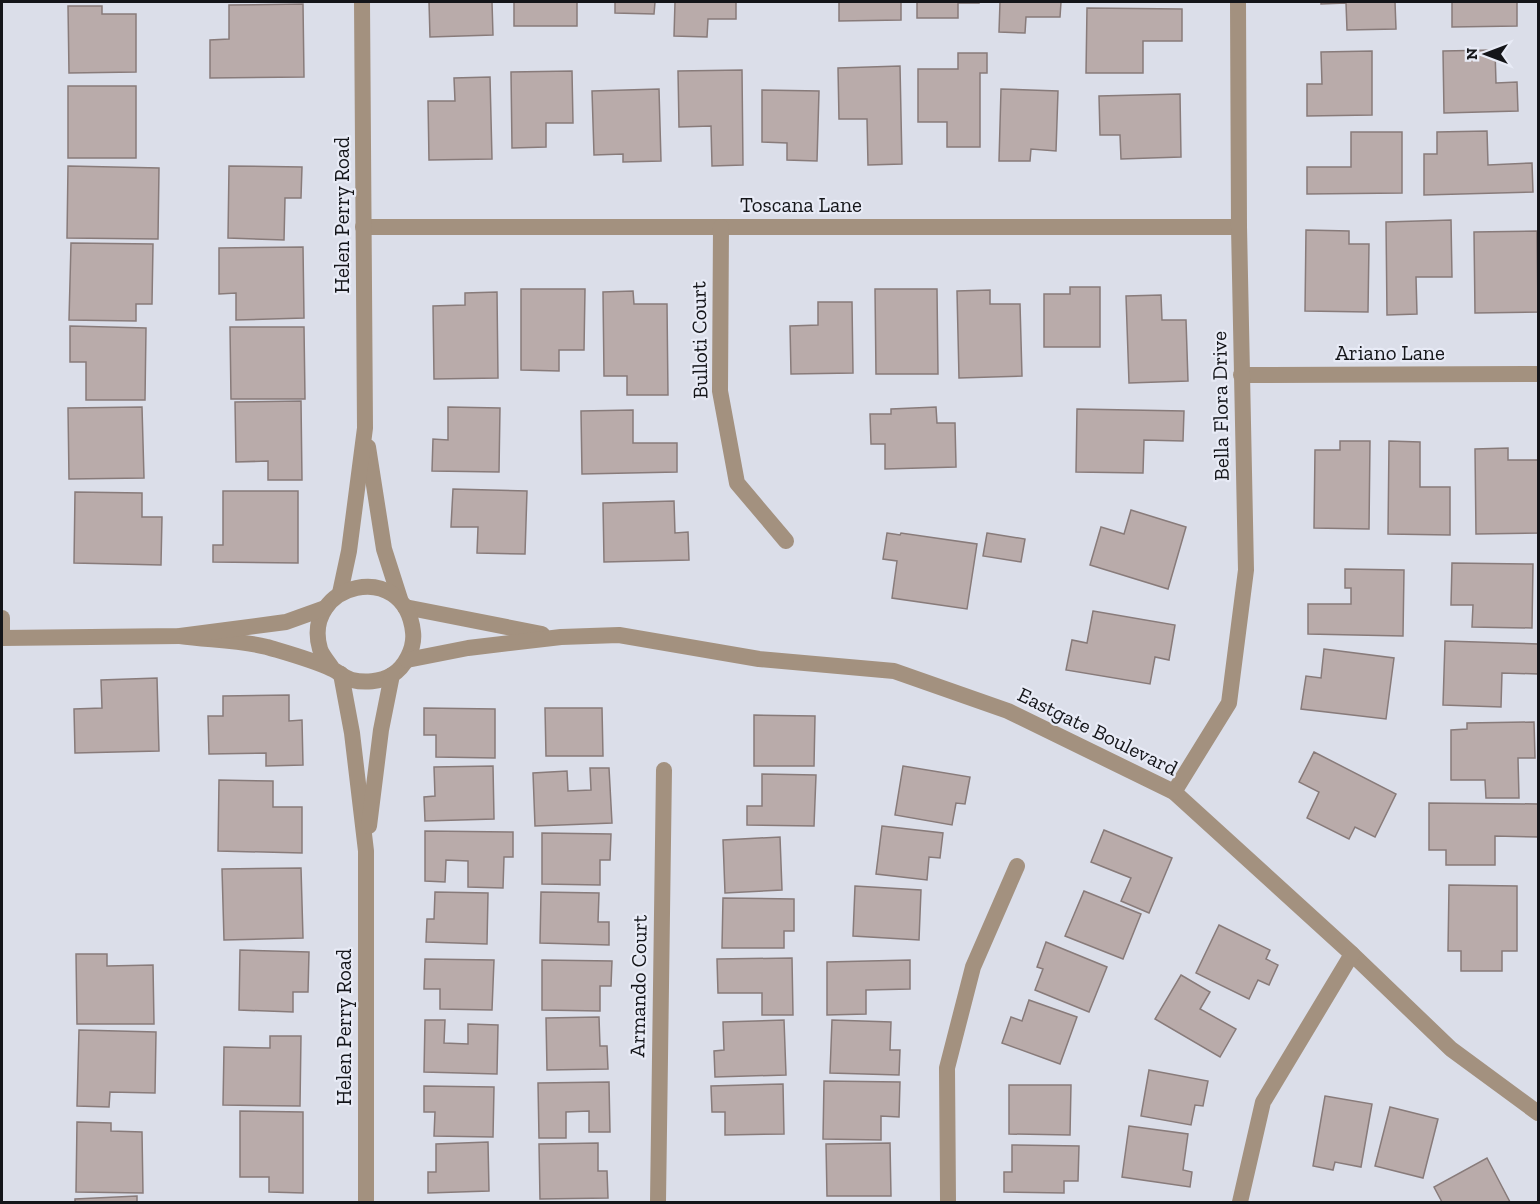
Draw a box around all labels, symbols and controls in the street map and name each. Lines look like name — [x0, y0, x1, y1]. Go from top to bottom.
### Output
north arrow — [1456, 24, 1516, 84]
text: N — [1462, 48, 1481, 60]
street label: Helen Perry Road — [329, 136, 354, 293]
street label: Toscana Lane — [740, 192, 862, 217]
street label: Bulloti Court — [685, 281, 713, 399]
street label: Bella Flora Drive — [1206, 331, 1234, 481]
street label: Ariano Lane — [1335, 340, 1445, 365]
street label: Eastgate Boulevard — [1014, 681, 1183, 781]
street label: Armando Court — [624, 914, 652, 1057]
street label: Helen Perry Road — [331, 948, 356, 1105]

